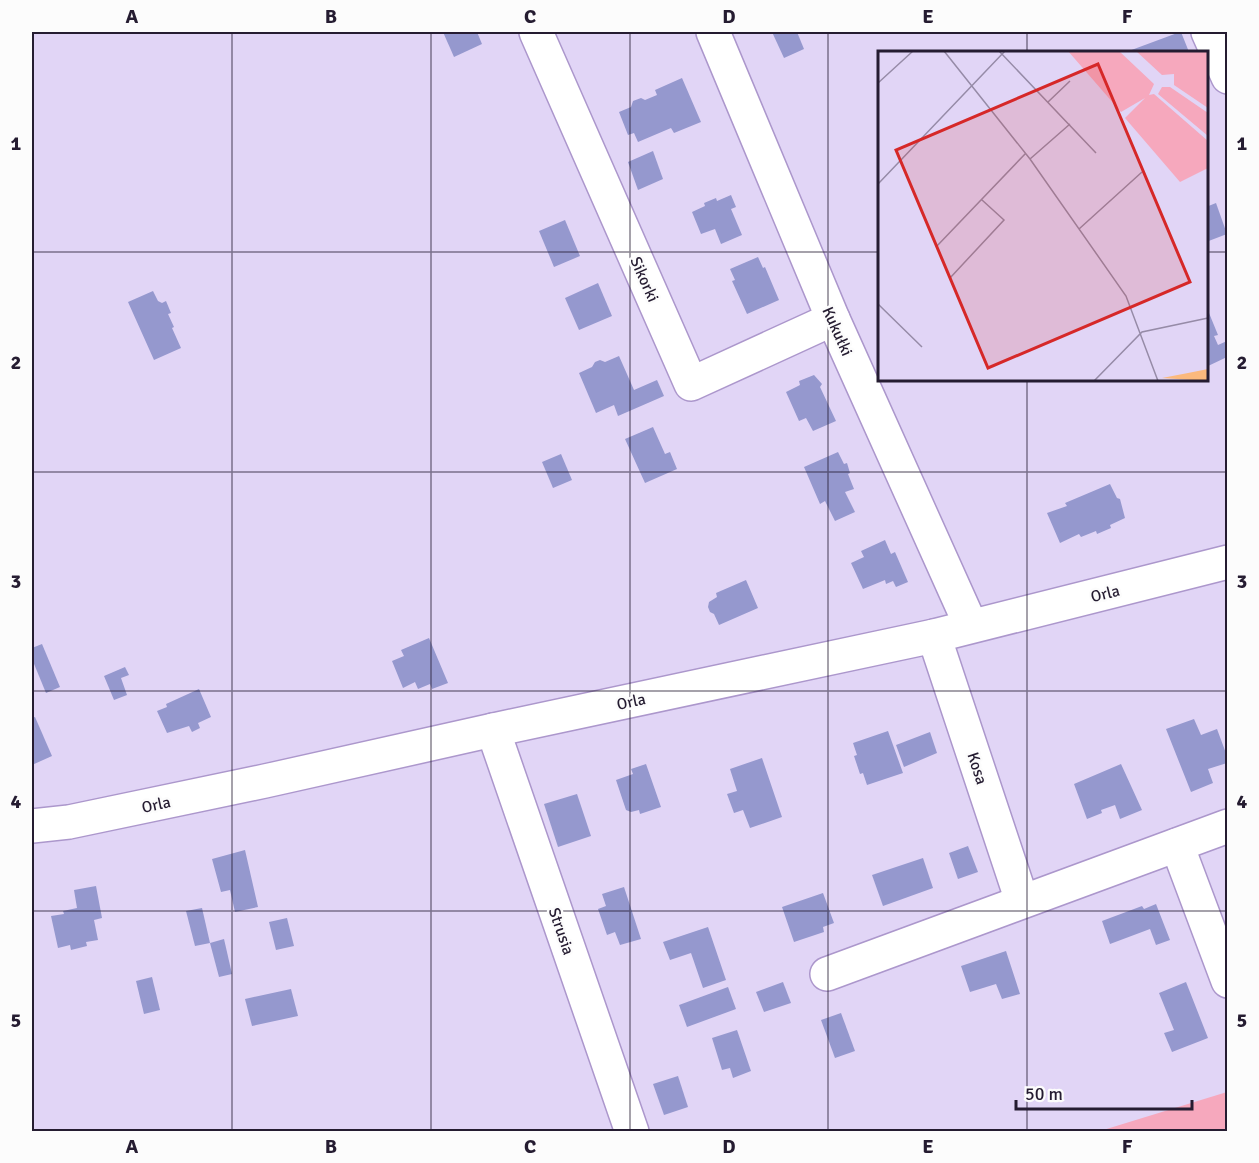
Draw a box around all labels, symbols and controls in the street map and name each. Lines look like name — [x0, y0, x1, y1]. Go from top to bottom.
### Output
text: A — [126, 4, 139, 29]
text: B — [325, 4, 337, 29]
text: C — [524, 4, 536, 29]
text: D — [722, 4, 736, 29]
text: E — [922, 4, 934, 29]
text: F — [1122, 4, 1133, 29]
inset map — [878, 51, 1208, 381]
text: 1 — [11, 131, 22, 156]
text: 1 — [1237, 131, 1248, 156]
street label: Sikorki — [625, 254, 663, 305]
street label: Kukułki — [817, 304, 857, 359]
text: 2 — [11, 350, 21, 375]
text: 2 — [1237, 350, 1247, 375]
text: 3 — [11, 569, 21, 594]
text: 3 — [1237, 569, 1247, 594]
street label: Orla — [1089, 581, 1122, 607]
street label: Orla — [615, 689, 648, 715]
street label: Kosa — [962, 750, 992, 787]
text: 4 — [11, 789, 22, 814]
text: 4 — [1237, 789, 1248, 814]
street label: Orla — [140, 792, 173, 818]
street label: Strusia — [544, 905, 578, 958]
text: 5 — [11, 1008, 21, 1033]
text: 5 — [1237, 1008, 1247, 1033]
scale bar — [1016, 1073, 1192, 1111]
text: 50 m — [1025, 1083, 1063, 1105]
text: A — [126, 1134, 139, 1159]
text: B — [325, 1134, 337, 1159]
text: C — [524, 1134, 536, 1159]
text: D — [722, 1134, 736, 1159]
text: E — [922, 1134, 934, 1159]
text: F — [1122, 1134, 1133, 1159]

